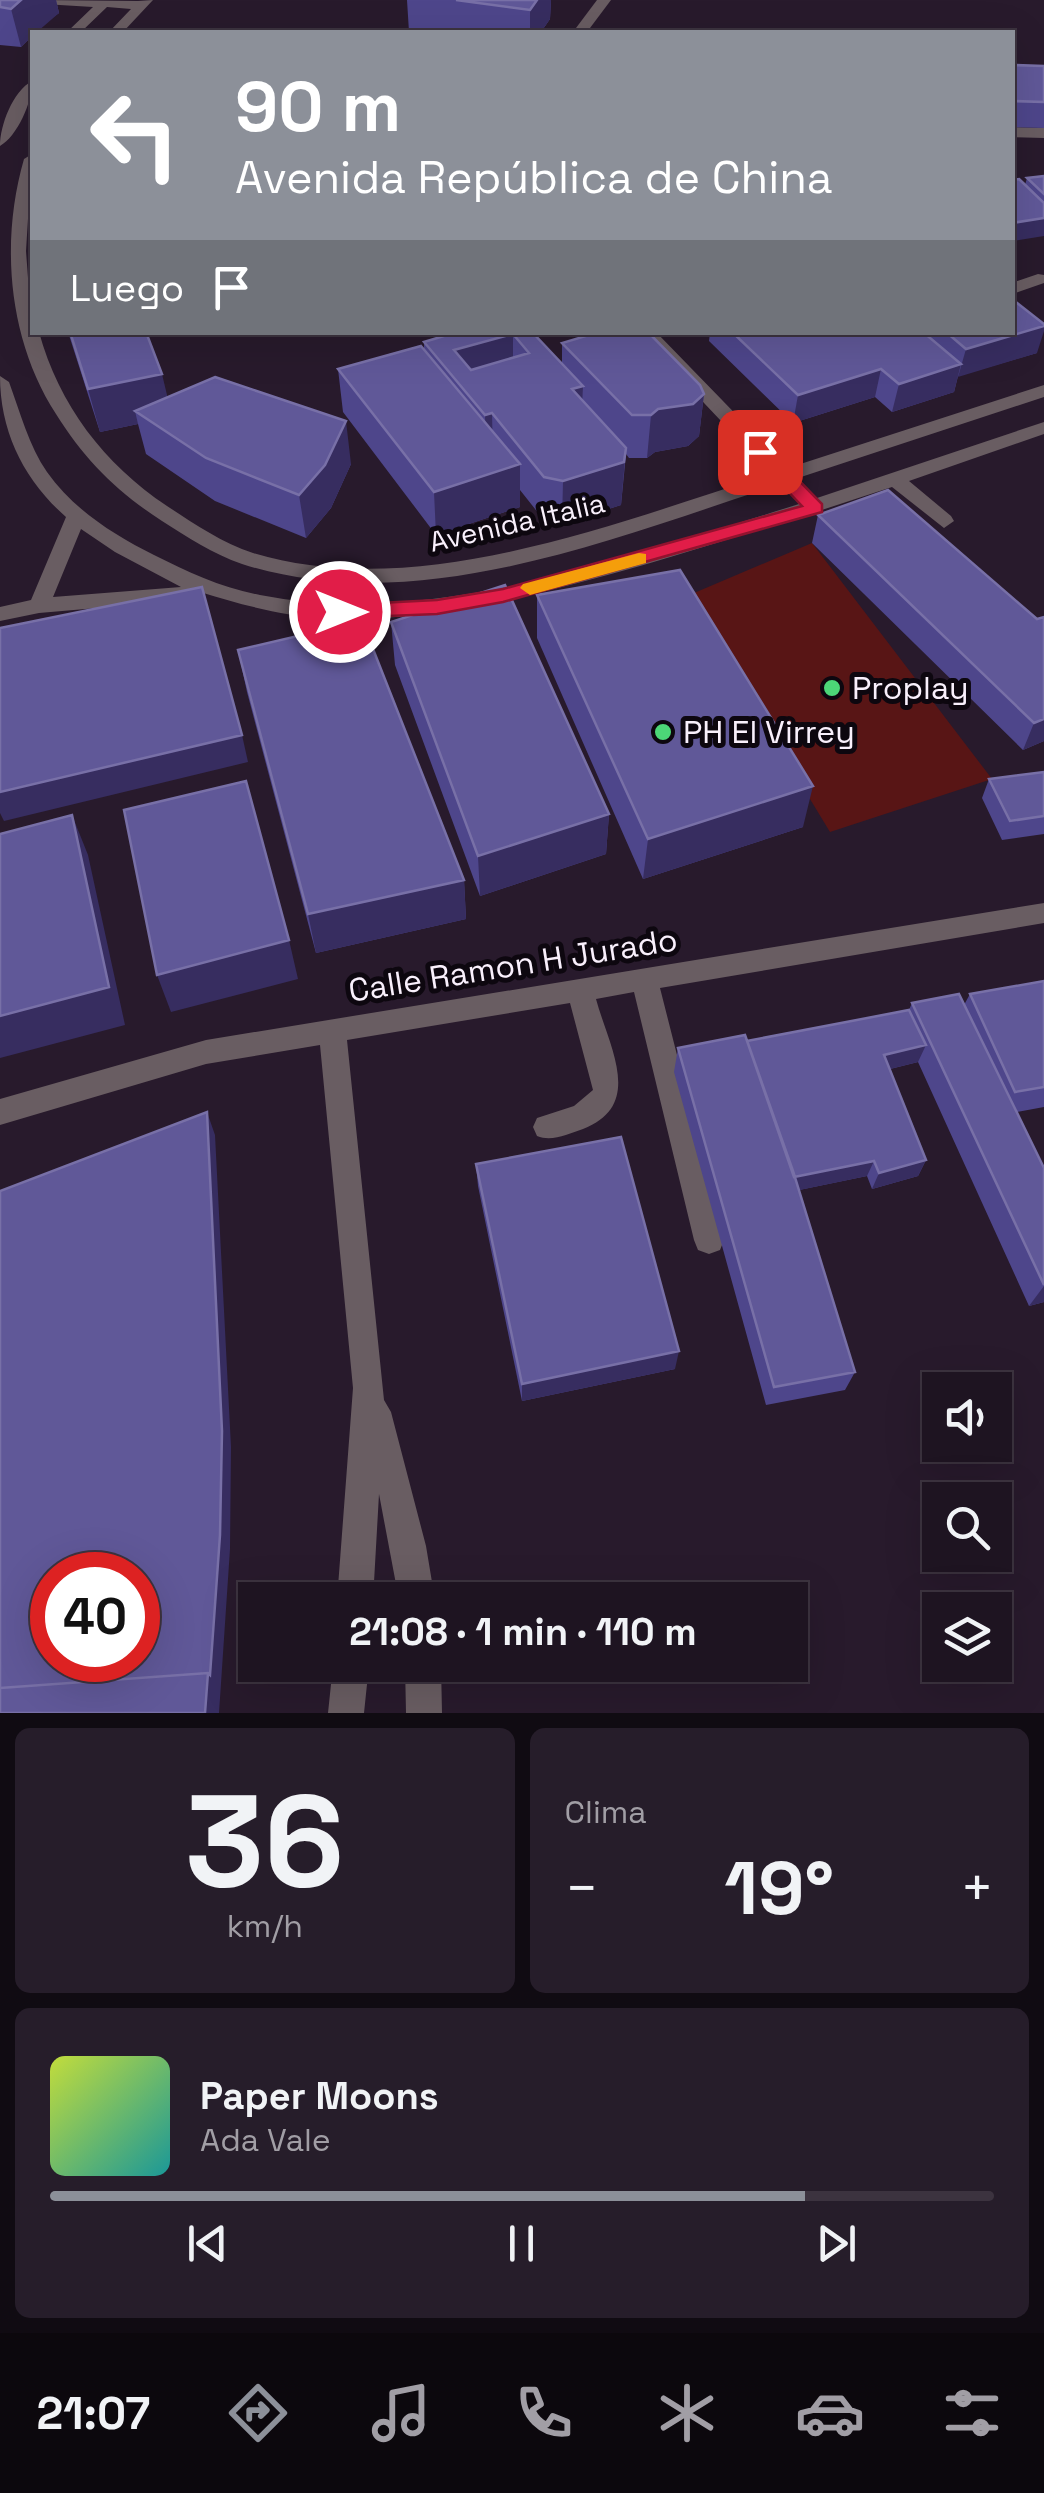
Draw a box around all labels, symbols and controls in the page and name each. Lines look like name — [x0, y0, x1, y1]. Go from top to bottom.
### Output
text: 90 m — [235, 62, 401, 151]
icon: left — [70, 70, 200, 200]
text: Avenida República de China — [235, 149, 833, 206]
icon: arrive — [204, 260, 259, 315]
text: Luego — [70, 264, 184, 312]
pin — [718, 410, 803, 495]
icon: arrive — [733, 425, 788, 480]
street label: Avenida Italia — [426, 484, 608, 560]
position arrow — [288, 560, 392, 664]
place label: Proplay — [852, 668, 969, 708]
marker: Proplay — [821, 677, 843, 699]
place label: PH El Virrey — [683, 712, 855, 752]
marker: PH El Virrey — [652, 721, 674, 743]
street label: Calle Ramon H Jurado — [346, 919, 680, 1011]
map controls — [922, 1372, 1012, 1682]
button: sound — [922, 1372, 1012, 1462]
button: search — [922, 1482, 1012, 1572]
speed limit sign: 40 — [30, 1552, 160, 1682]
button: layers — [922, 1592, 1012, 1682]
text: 21:08 · 1 min · 110 m — [349, 1608, 697, 1656]
text: 36 — [185, 1758, 344, 1924]
text: Clima — [565, 1792, 647, 1832]
text: 19° — [724, 1840, 834, 1936]
text: − — [565, 1853, 599, 1923]
text: + — [960, 1853, 994, 1923]
text: km/h — [227, 1906, 303, 1946]
text: Paper Moons — [200, 2072, 439, 2120]
text: Ada Vale — [200, 2120, 331, 2160]
icon: previous — [180, 2216, 235, 2271]
icon: pause — [494, 2216, 549, 2271]
icon: next — [809, 2216, 864, 2271]
icon: directions — [223, 2378, 293, 2448]
icon: music — [366, 2378, 436, 2448]
icon: phone — [509, 2378, 579, 2448]
icon: climate — [652, 2378, 722, 2448]
icon: car — [795, 2378, 865, 2448]
icon: filters — [937, 2378, 1007, 2448]
text: 21:07 — [36, 2385, 150, 2442]

